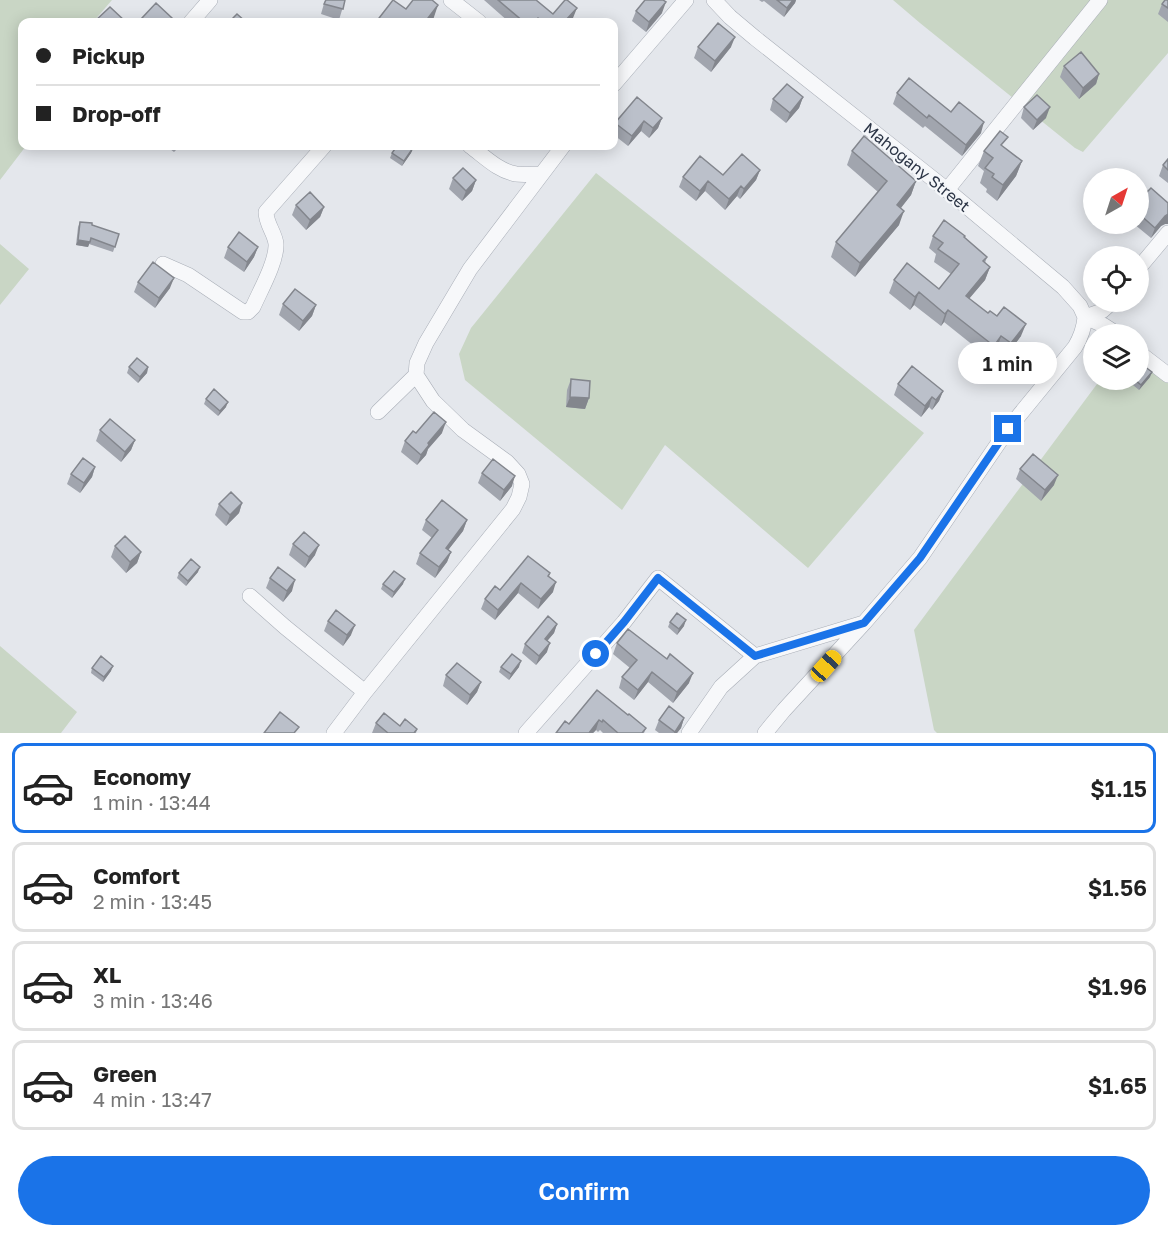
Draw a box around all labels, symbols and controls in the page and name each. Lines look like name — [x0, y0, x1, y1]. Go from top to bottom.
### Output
text: Pickup — [72, 42, 145, 69]
text: Drop-off — [72, 100, 161, 127]
street label: Mahogany Street — [860, 118, 974, 216]
north arrow — [1083, 168, 1149, 234]
map controls — [1083, 168, 1149, 390]
button: locate — [1083, 246, 1149, 312]
button: layers — [1083, 324, 1149, 390]
callout: 1 min — [958, 342, 1058, 384]
text: 1 min — [982, 351, 1033, 375]
route end — [994, 415, 1021, 442]
route start — [582, 640, 609, 667]
car — [807, 647, 845, 685]
icon: car — [21, 761, 75, 815]
text: Economy — [93, 763, 191, 790]
text: $1.15 — [1090, 775, 1147, 802]
text: 1 min · 13:44 — [93, 790, 211, 814]
icon: car — [21, 860, 75, 914]
text: Comfort — [93, 862, 180, 889]
text: $1.56 — [1088, 874, 1147, 901]
text: 2 min · 13:45 — [93, 889, 212, 913]
icon: car — [21, 959, 75, 1013]
text: XL — [93, 961, 121, 988]
text: $1.96 — [1087, 973, 1147, 1000]
text: 3 min · 13:46 — [93, 988, 213, 1012]
icon: car — [21, 1058, 75, 1112]
text: Green — [93, 1060, 157, 1087]
text: $1.65 — [1088, 1072, 1147, 1099]
text: 4 min · 13:47 — [93, 1087, 212, 1111]
button: Confirm — [18, 1156, 1150, 1225]

